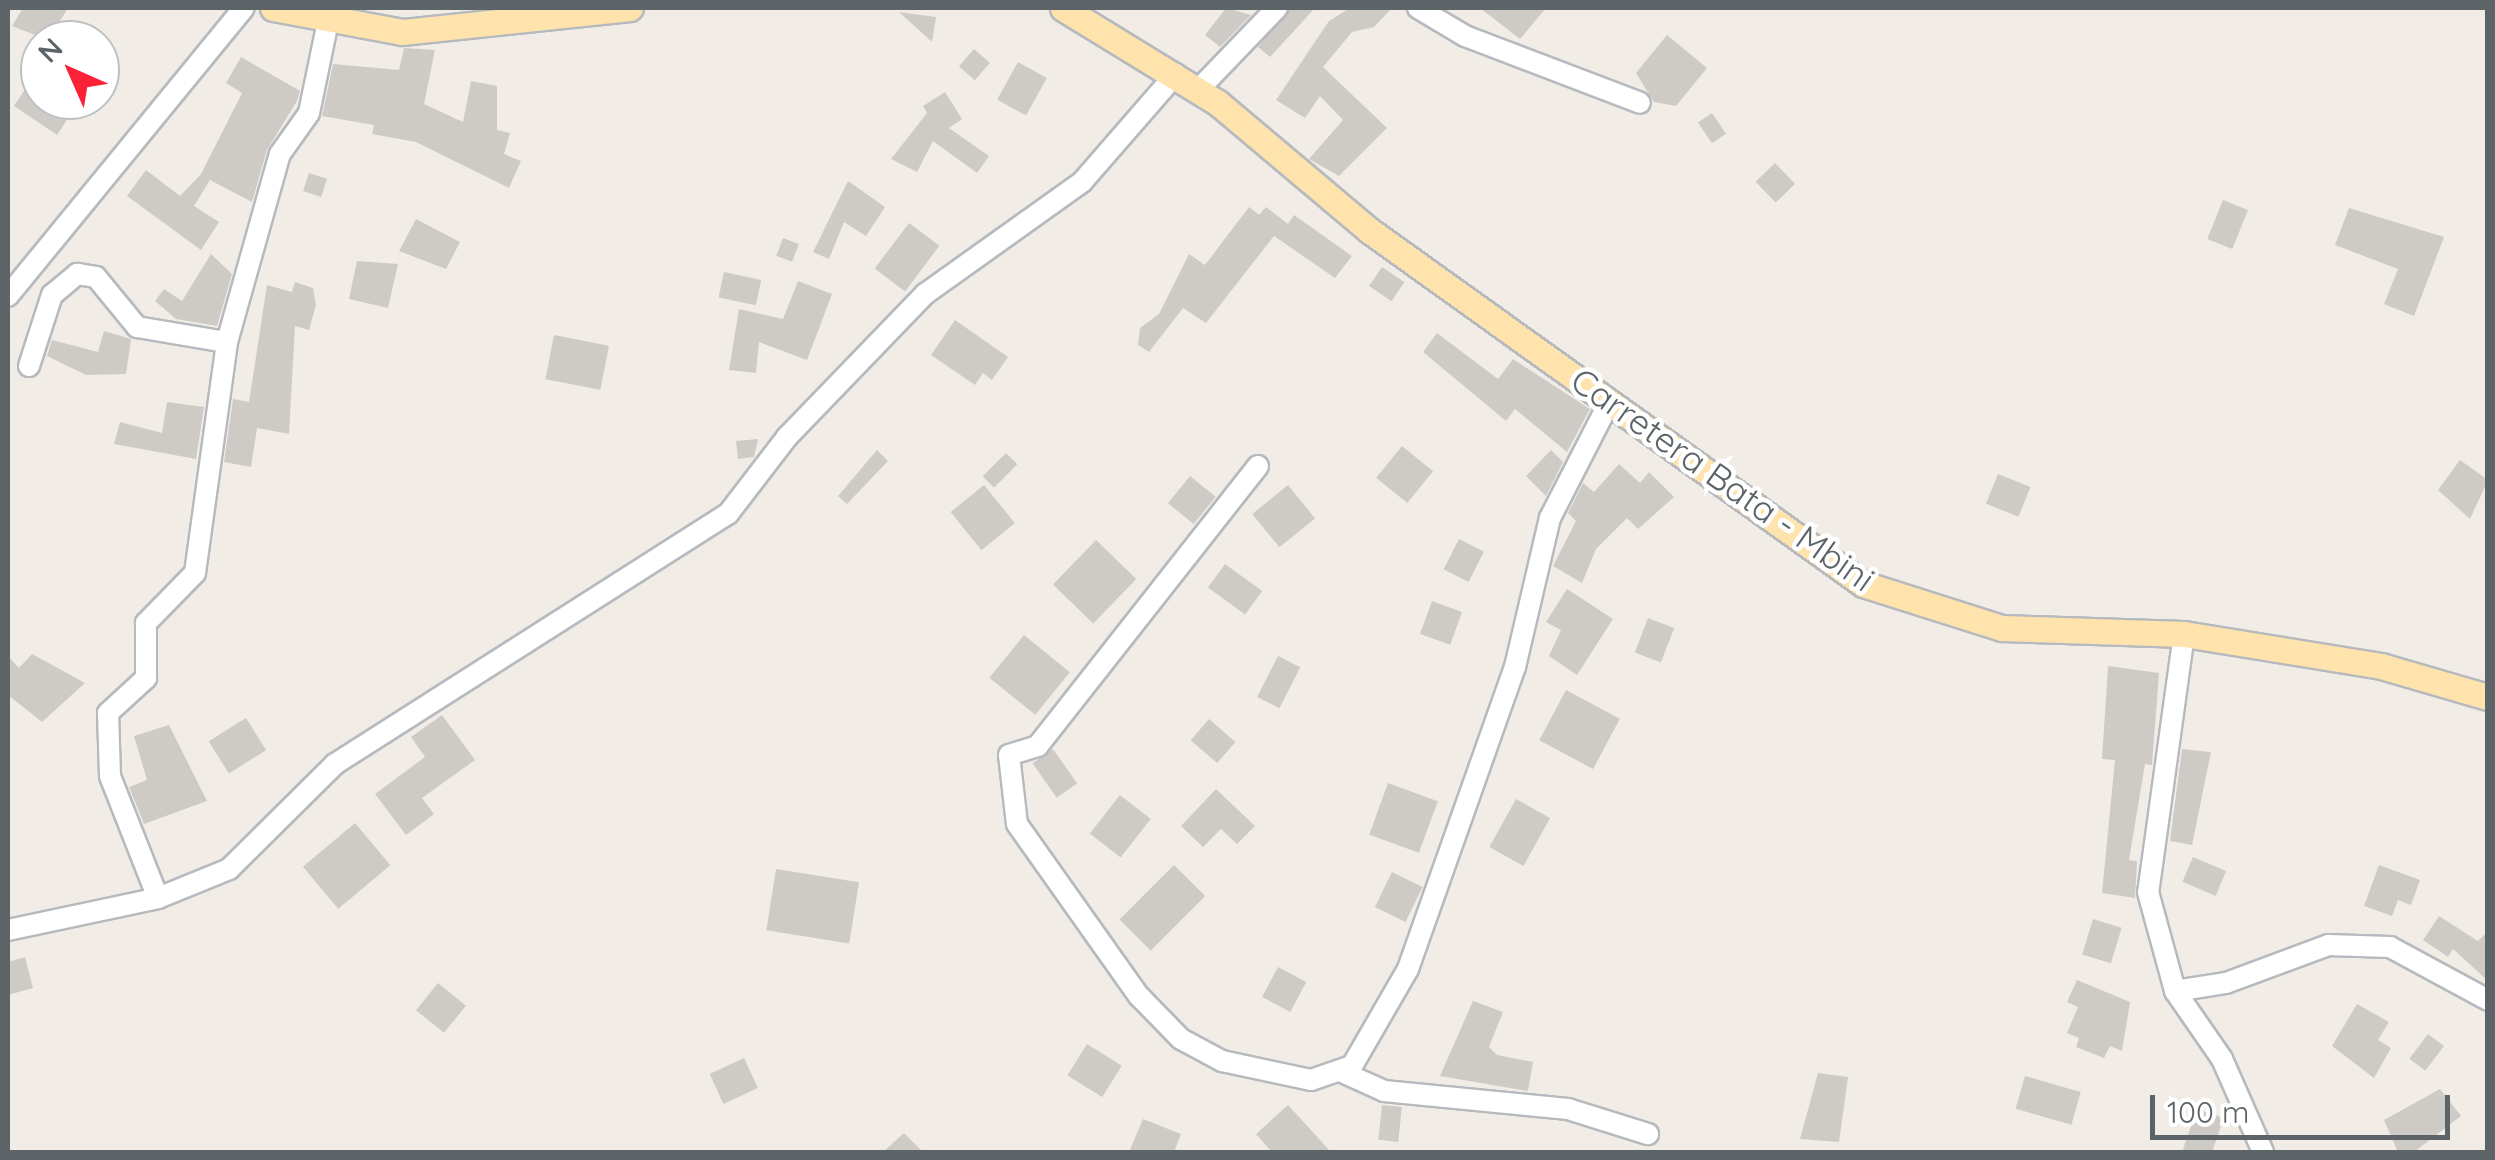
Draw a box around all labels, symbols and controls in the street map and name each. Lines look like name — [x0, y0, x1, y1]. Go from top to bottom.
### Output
north arrow — [20, 20, 120, 120]
text: N — [30, 30, 70, 70]
street label: Carretera Bata - Mbini — [1563, 358, 1883, 600]
scale bar — [2155, 1075, 2455, 1137]
text: 100 m — [2167, 1093, 2249, 1131]

